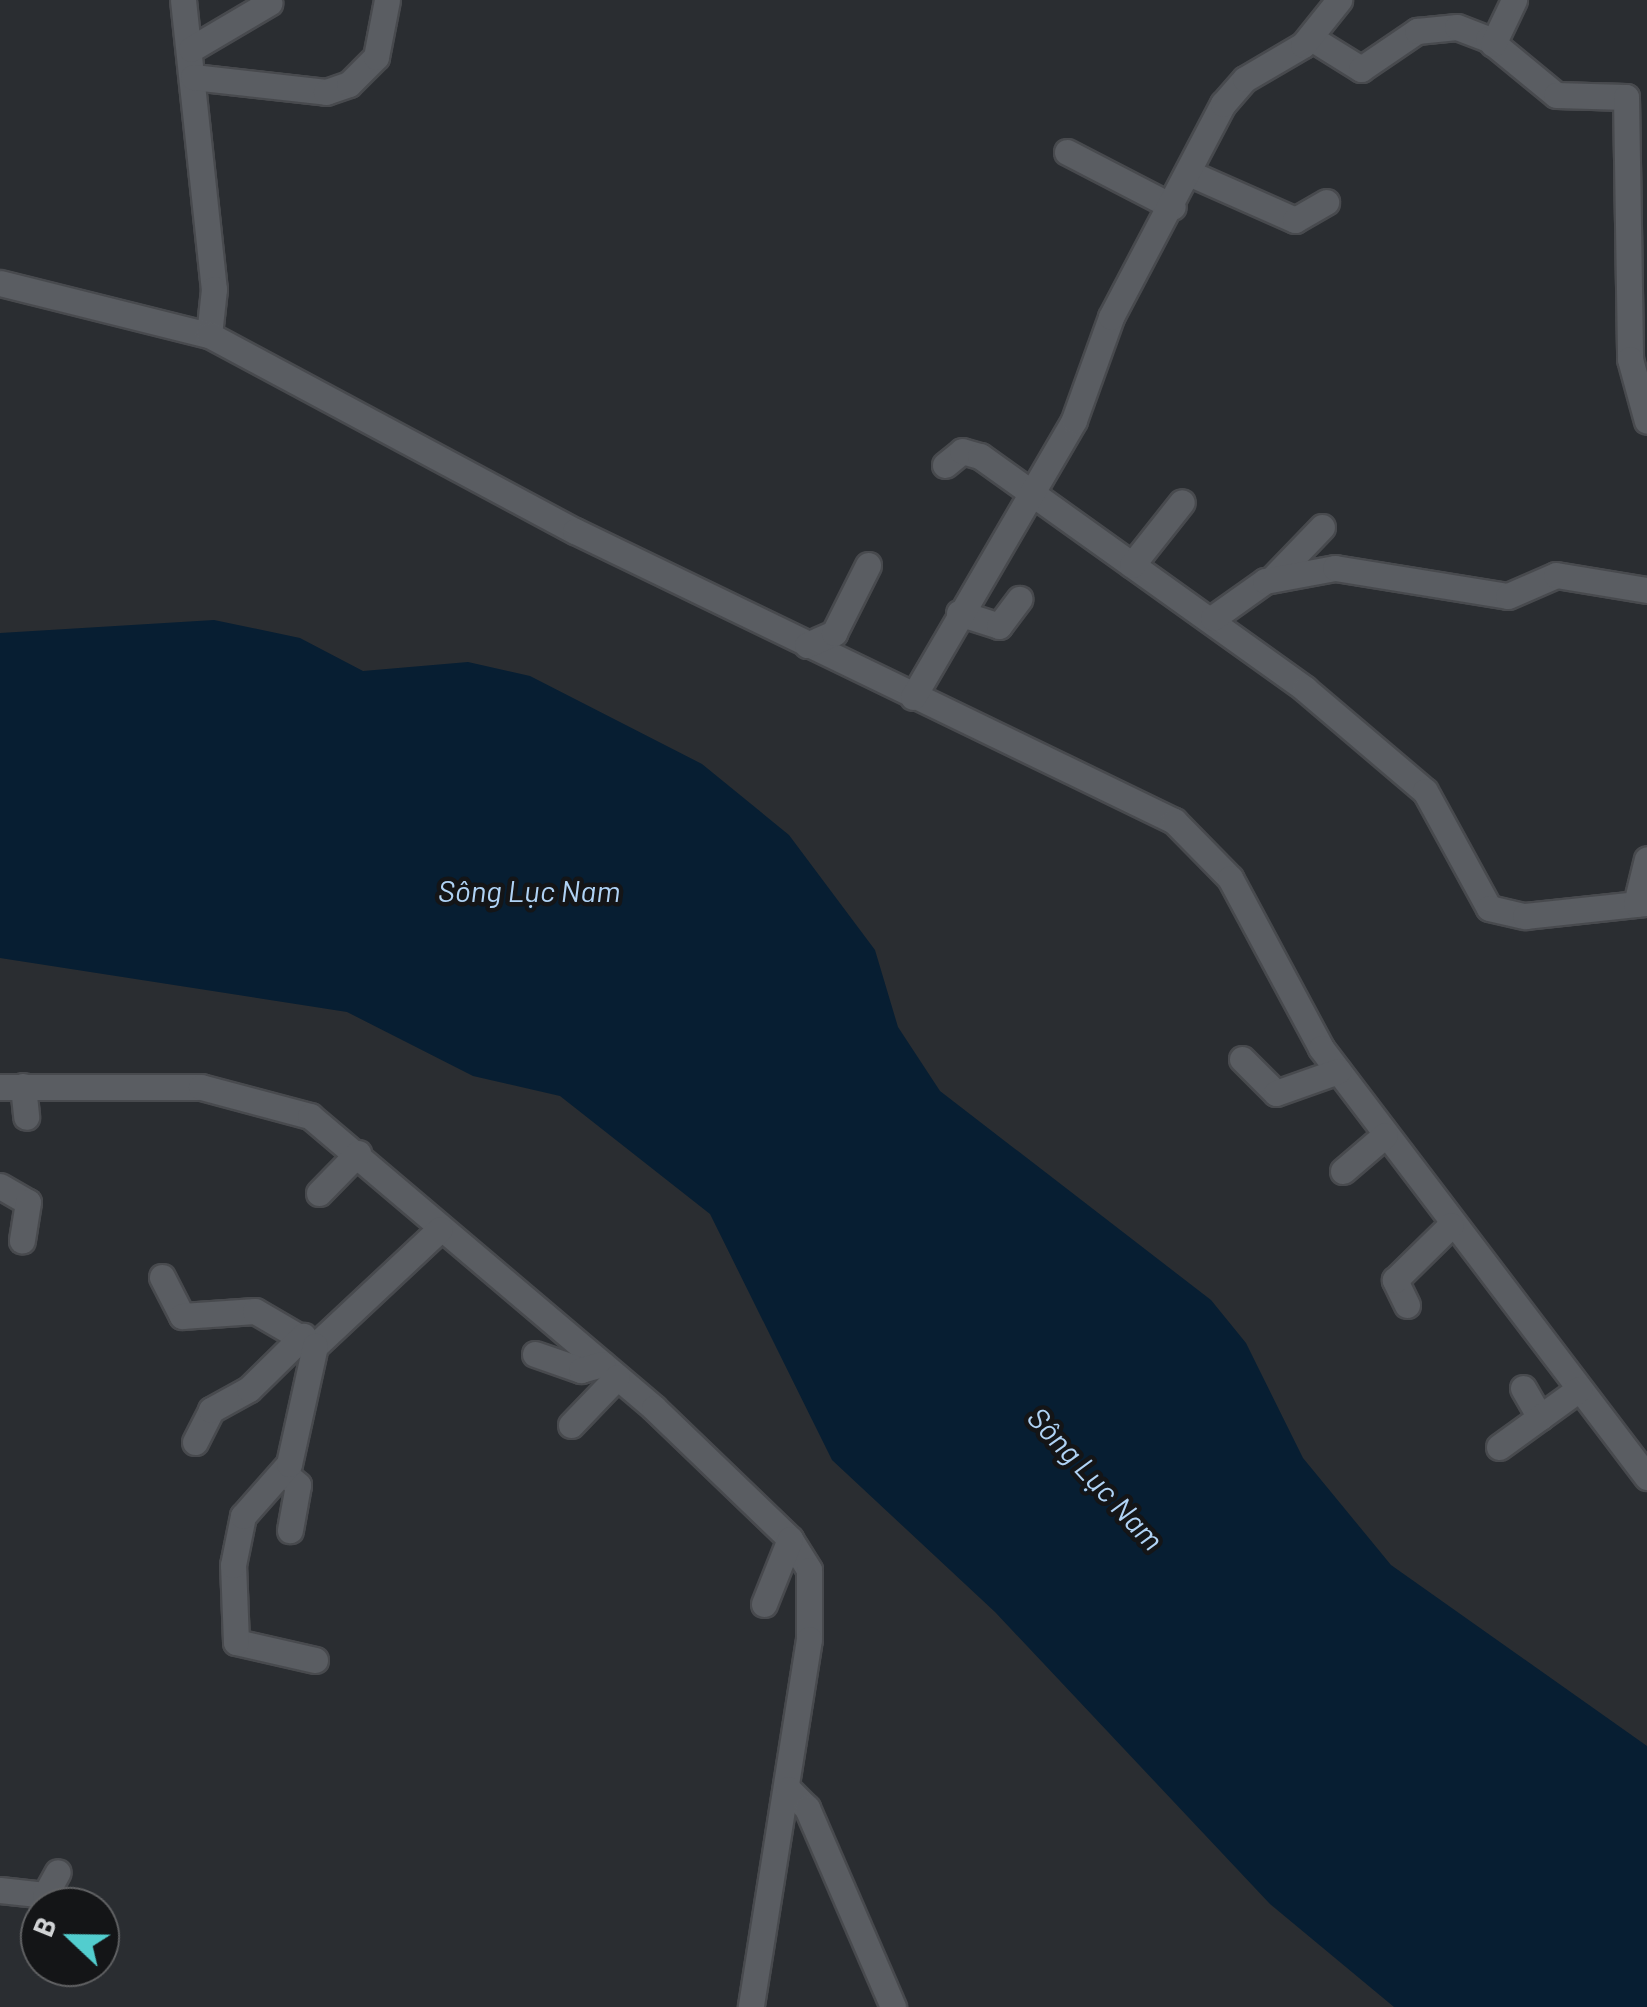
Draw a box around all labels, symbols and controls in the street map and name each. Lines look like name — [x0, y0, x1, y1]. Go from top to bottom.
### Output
water label: Sông Lục Nam — [438, 872, 620, 908]
water label: Sông Lục Nam — [1021, 1399, 1171, 1557]
north arrow — [20, 1887, 120, 1987]
text: B — [25, 1912, 63, 1941]

